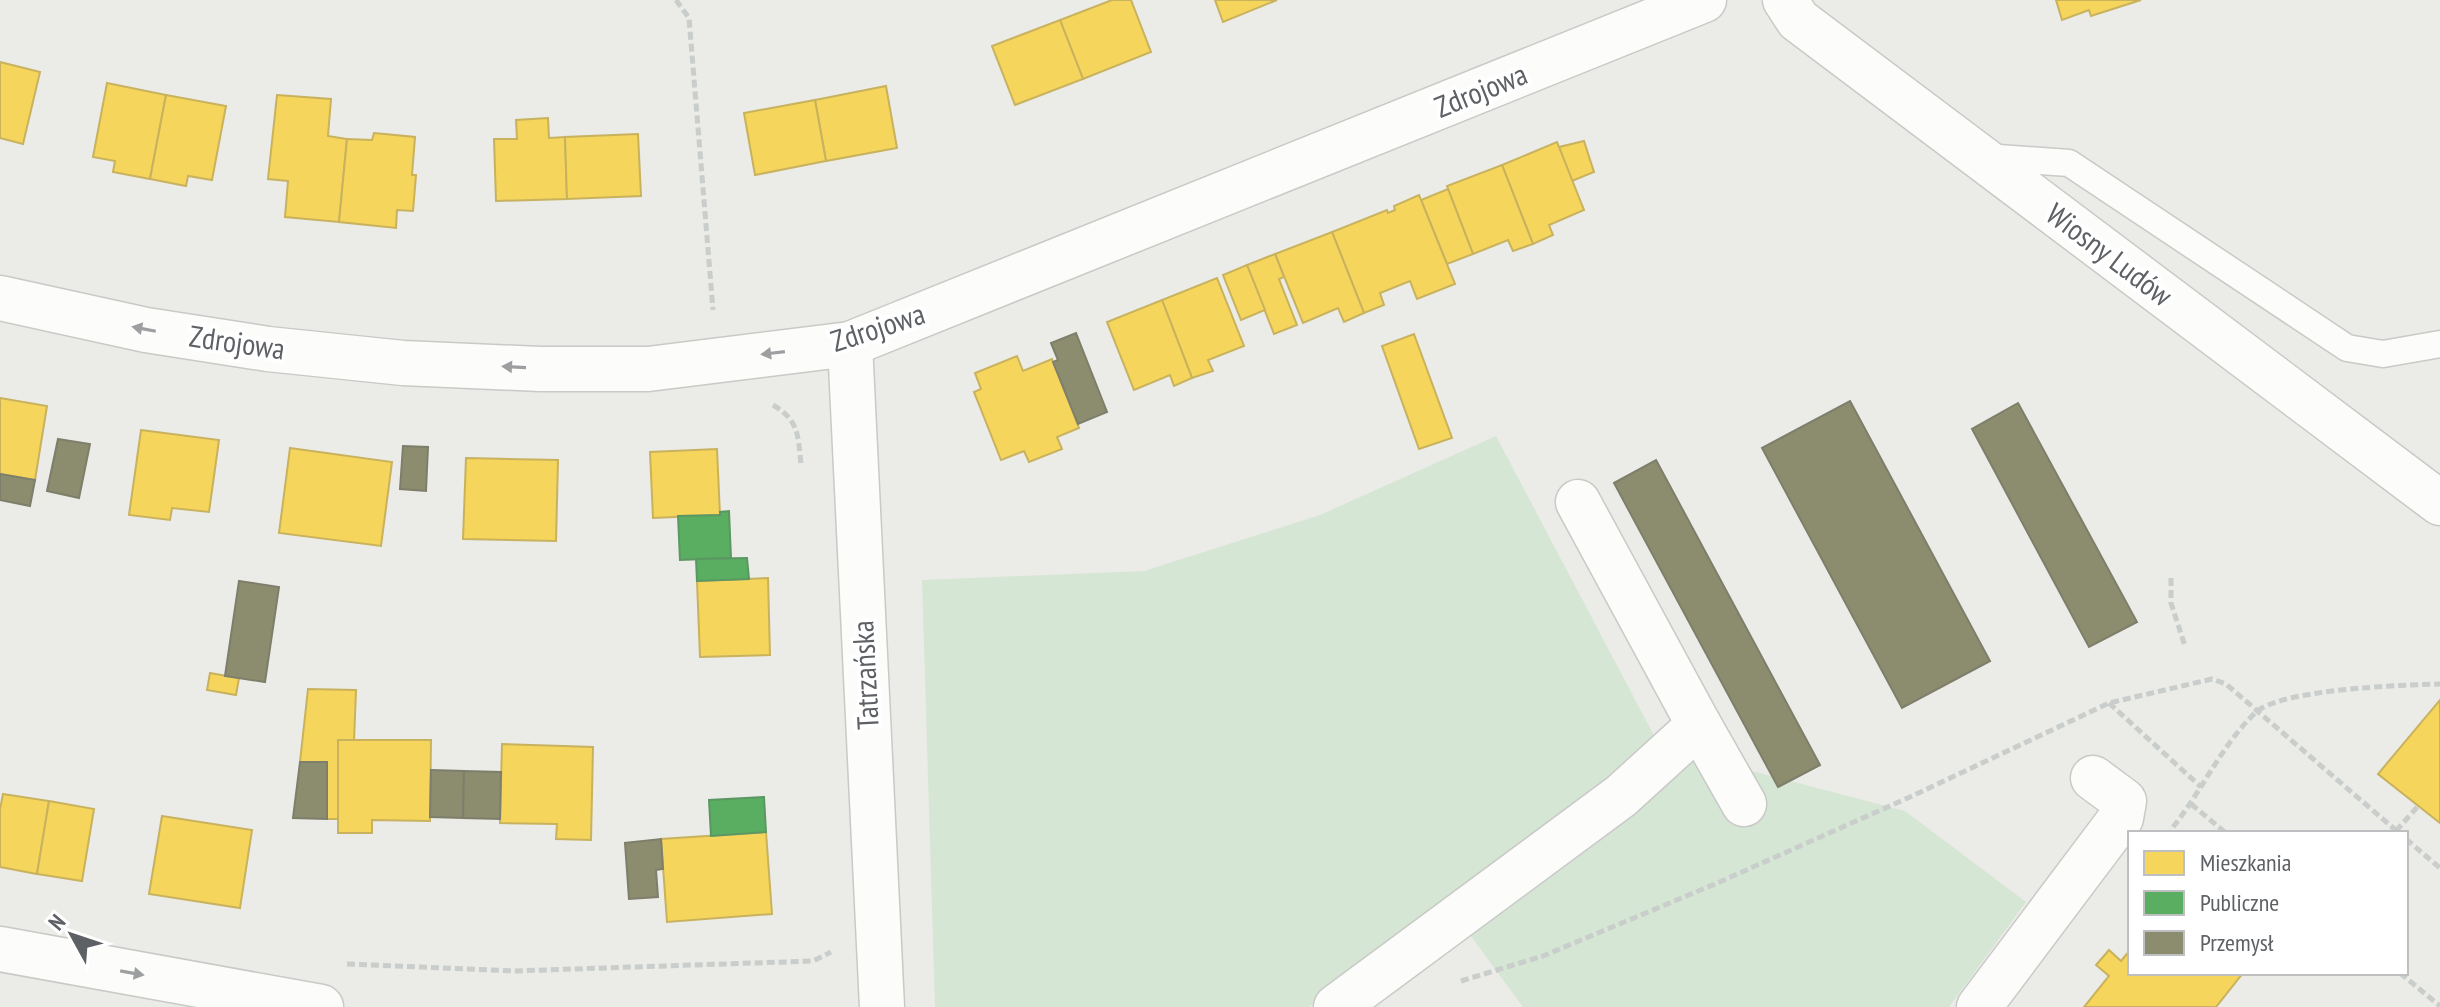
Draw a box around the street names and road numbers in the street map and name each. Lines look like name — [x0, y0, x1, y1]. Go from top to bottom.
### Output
street label: Zdrojowa — [1429, 54, 1532, 126]
street label: Wiosny Ludów — [2039, 194, 2181, 314]
street label: Zdrojowa — [826, 293, 929, 360]
street label: Zdrojowa — [187, 316, 288, 368]
street label: Tatrzańska — [842, 620, 887, 731]

